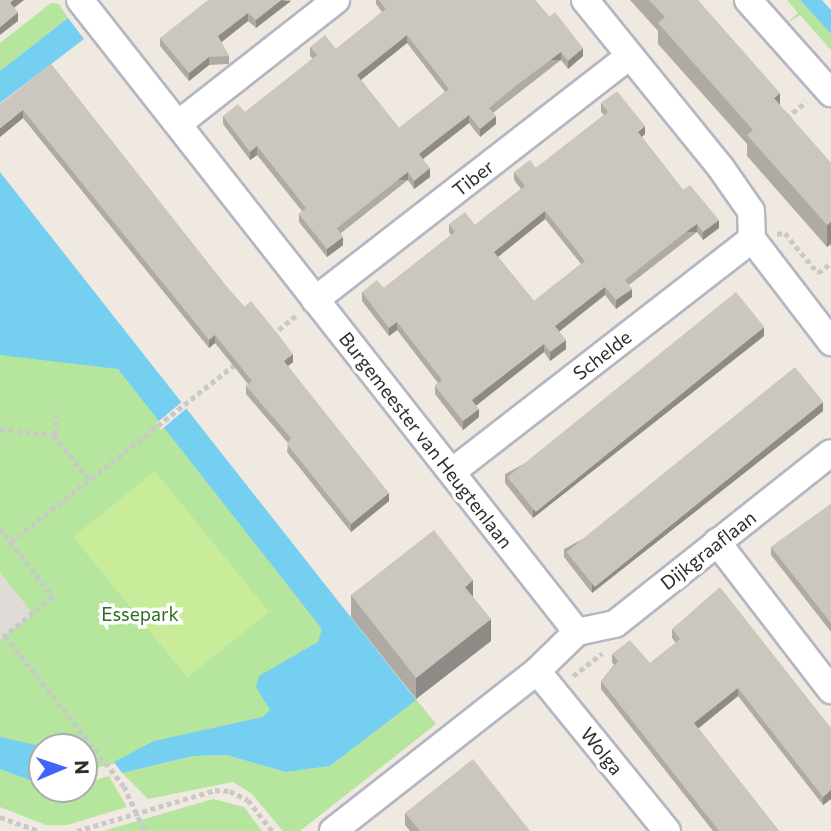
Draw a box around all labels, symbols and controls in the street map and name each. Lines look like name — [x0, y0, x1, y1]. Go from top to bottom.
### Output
street label: Tiber — [448, 155, 498, 201]
street label: Schelde — [568, 325, 636, 385]
street label: Burgemeester van Heugtenlaan — [335, 327, 517, 553]
street label: Dijkgraaflaan — [656, 506, 760, 594]
park label: Essepark — [101, 603, 179, 625]
street label: Wolga — [576, 723, 628, 779]
north arrow — [28, 733, 98, 803]
text: N — [71, 760, 94, 775]

